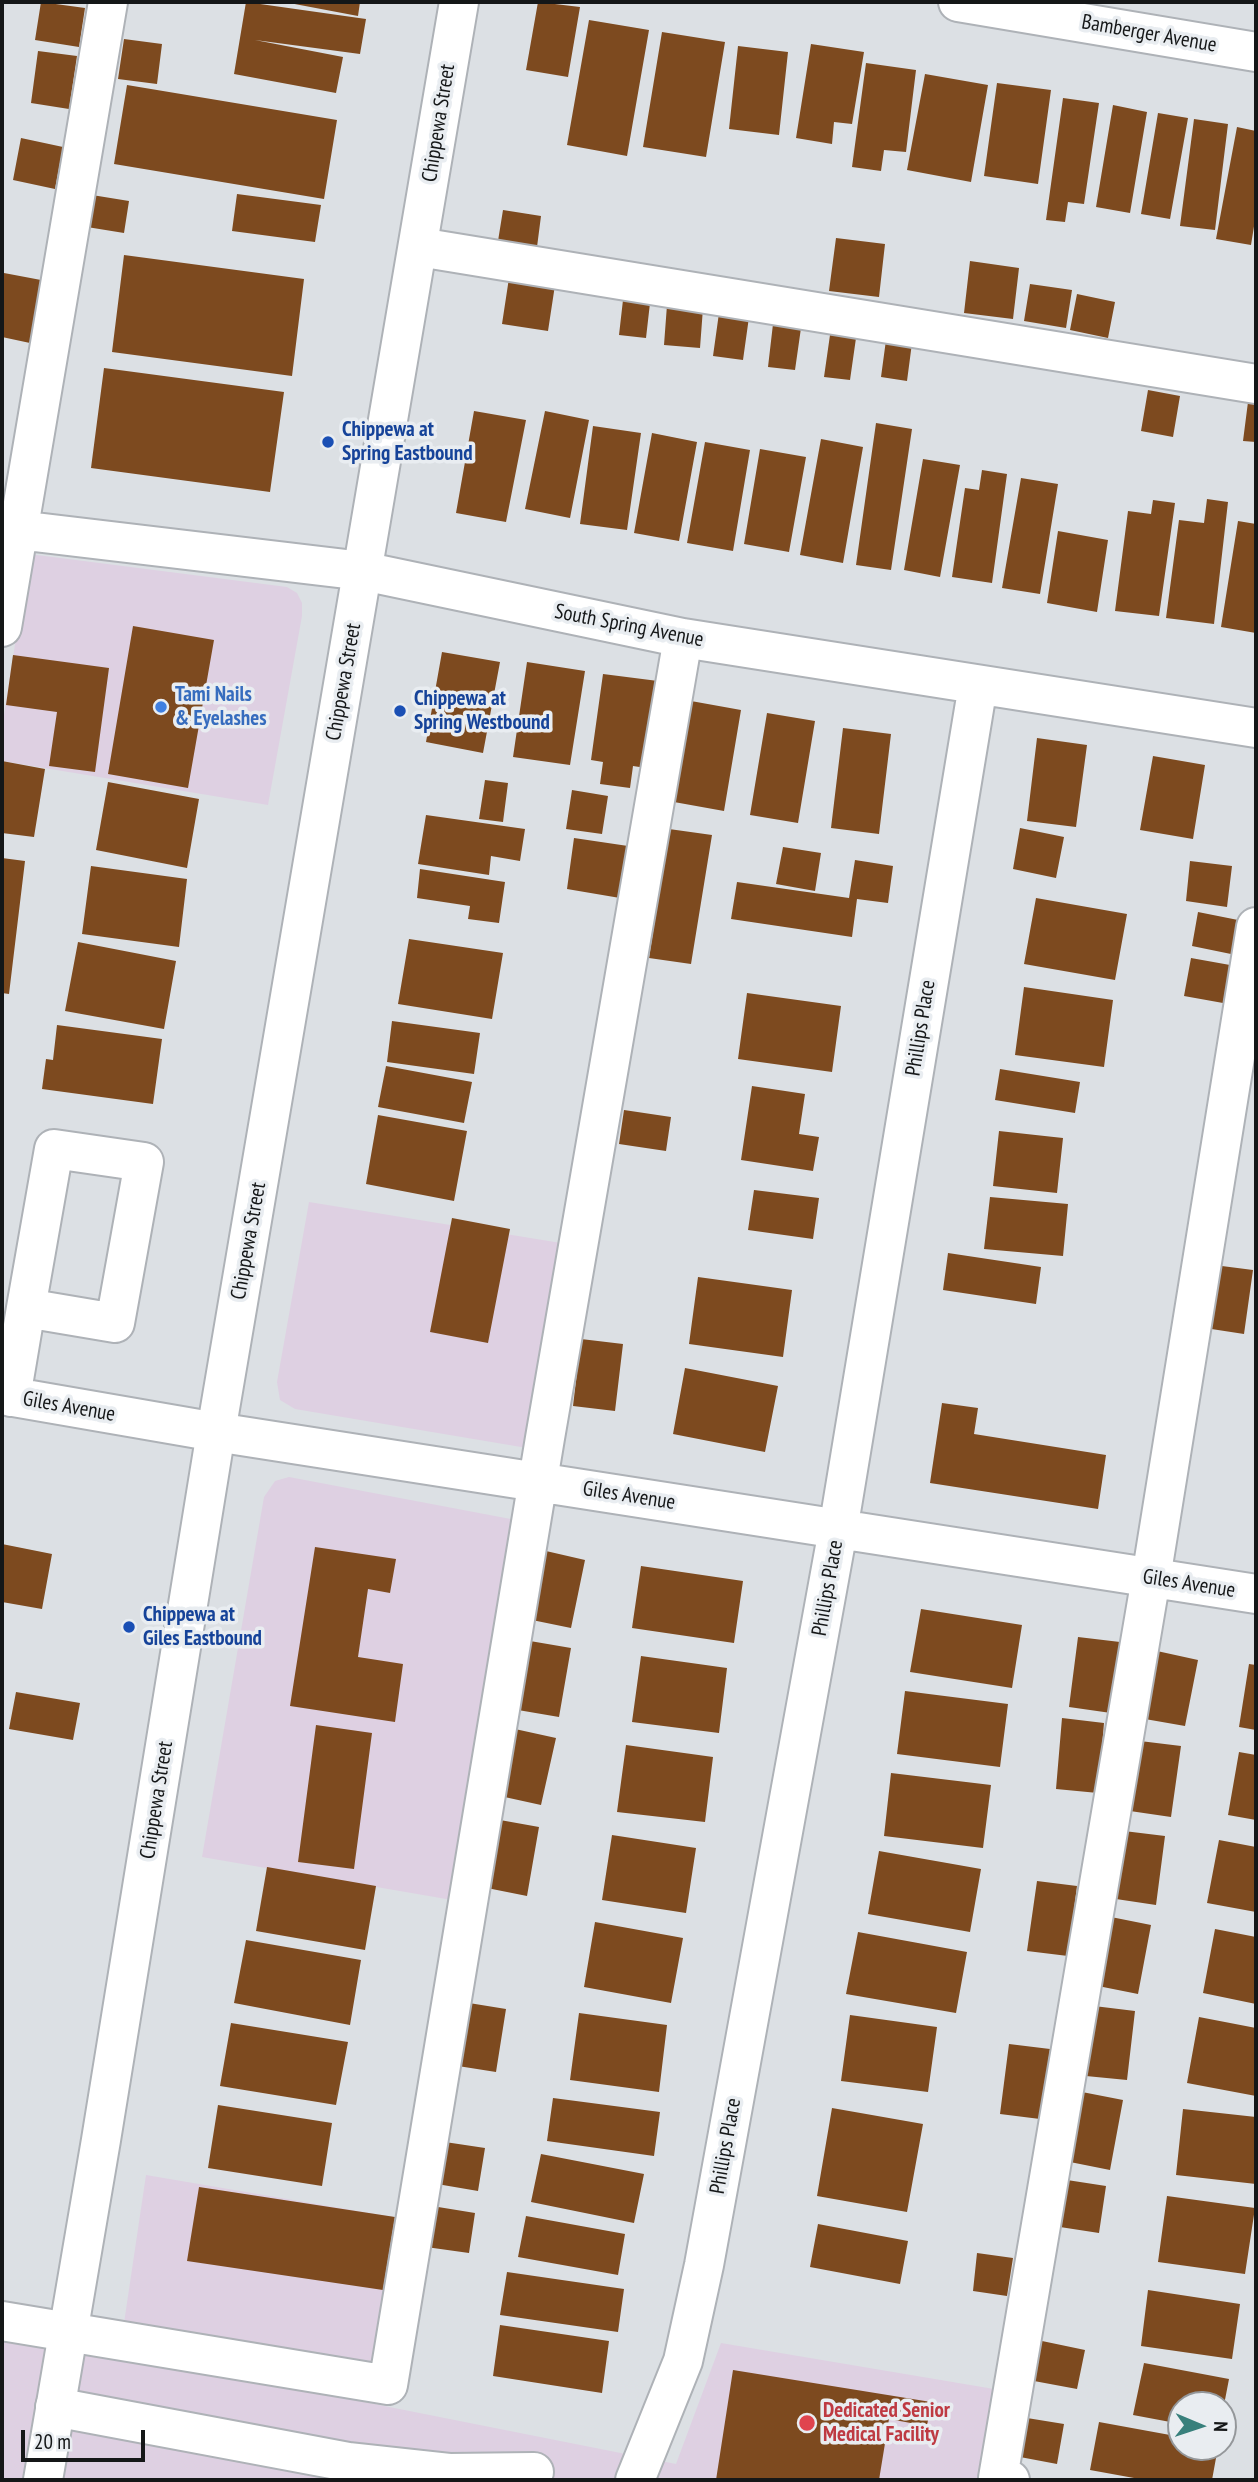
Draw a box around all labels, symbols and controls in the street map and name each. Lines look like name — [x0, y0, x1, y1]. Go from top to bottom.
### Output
street label: Bamberger Avenue — [1080, 10, 1218, 58]
street label: Chippewa Street — [417, 62, 461, 184]
place label: Chippewa at Spring Eastbound — [342, 417, 472, 467]
marker: Chippewa at Spring Eastbound — [320, 434, 336, 450]
street label: South Spring Avenue — [553, 599, 705, 653]
street label: Chippewa Street — [321, 621, 367, 743]
place label: Tami Nails & Eyelashes — [175, 682, 267, 732]
place label: Chippewa at Spring Westbound — [414, 686, 550, 736]
marker: Tami Nails & Eyelashes — [153, 699, 169, 715]
marker: Chippewa at Spring Westbound — [392, 703, 408, 719]
street label: Phillips Place — [901, 978, 941, 1078]
street label: Chippewa Street — [226, 1180, 272, 1302]
street label: Giles Avenue — [21, 1387, 117, 1427]
street label: Giles Avenue — [581, 1476, 677, 1516]
street label: Phillips Place — [807, 1538, 849, 1638]
street label: Giles Avenue — [1141, 1564, 1237, 1604]
place label: Chippewa at Giles Eastbound — [143, 1602, 262, 1652]
marker: Chippewa at Giles Eastbound — [121, 1619, 137, 1635]
street label: Chippewa Street — [135, 1739, 179, 1861]
street label: Phillips Place — [705, 2096, 747, 2196]
north arrow — [1167, 2391, 1237, 2461]
place label: Dedicated Senior Medical Facility — [823, 2398, 950, 2448]
marker: Dedicated Senior Medical Facility — [797, 2413, 817, 2433]
scale bar — [24, 2416, 149, 2460]
text: N — [1209, 2421, 1233, 2432]
text: 20 m — [34, 2428, 71, 2455]

